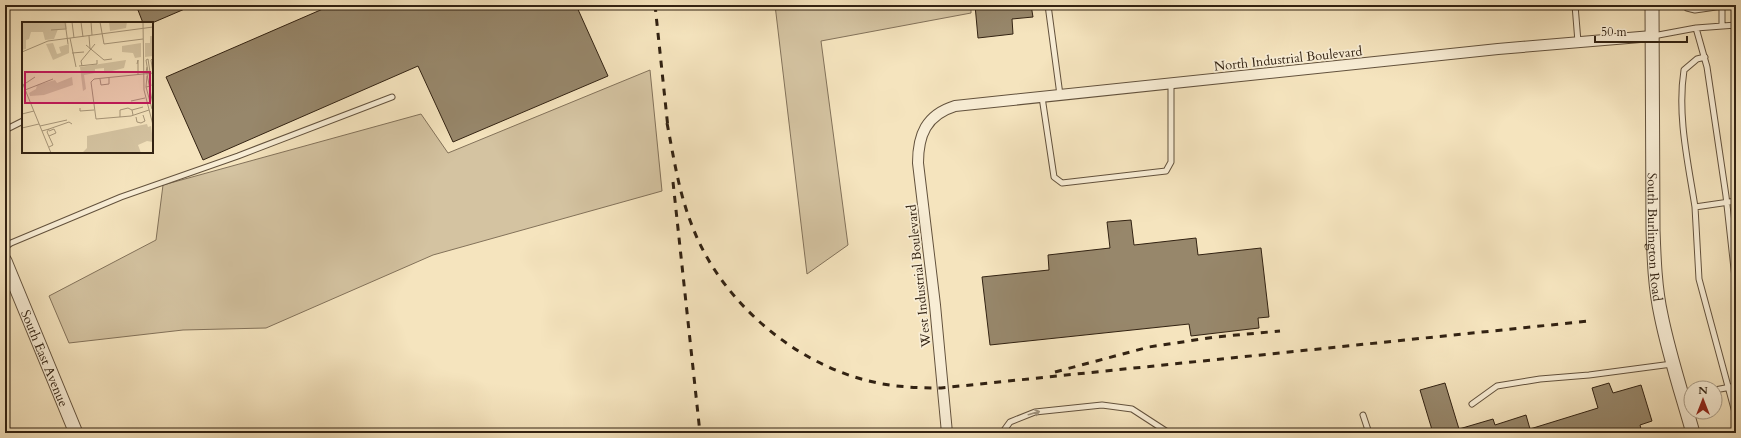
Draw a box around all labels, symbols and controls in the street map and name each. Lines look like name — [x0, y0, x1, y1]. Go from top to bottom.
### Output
scale bar — [1595, 18, 1687, 44]
inset map — [22, 22, 153, 153]
text: 50 m — [1601, 24, 1628, 40]
street label: North Industrial Boulevard — [1213, 42, 1363, 76]
street label: South Burlington Road — [1643, 173, 1666, 303]
street label: West Industrial Boulevard — [903, 204, 936, 349]
street label: South East Avenue — [16, 307, 72, 410]
north arrow — [1683, 380, 1723, 420]
text: N — [1698, 383, 1708, 398]
one-way arrow — [1027, 409, 1040, 417]

